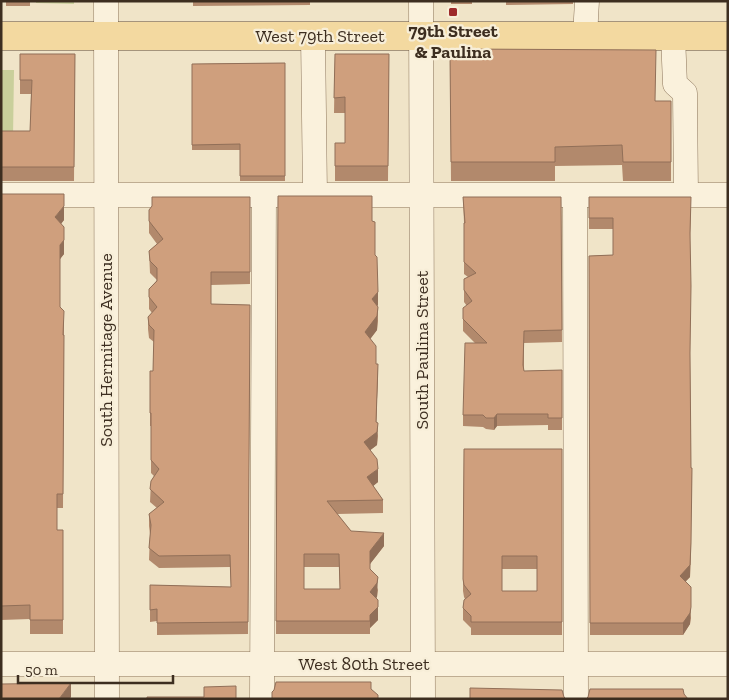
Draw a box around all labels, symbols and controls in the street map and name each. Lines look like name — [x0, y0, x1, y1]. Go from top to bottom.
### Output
marker: 79th Street & Paulina — [447, 6, 459, 18]
place label: 79th Street & Paulina — [408, 20, 498, 63]
street label: West 79th Street — [255, 25, 385, 47]
street label: South Hermitage Avenue — [95, 253, 117, 447]
street label: South Paulina Street — [411, 270, 433, 429]
scale bar — [18, 652, 172, 684]
street label: West 80th Street — [298, 653, 430, 675]
text: 50 m — [25, 661, 58, 679]

